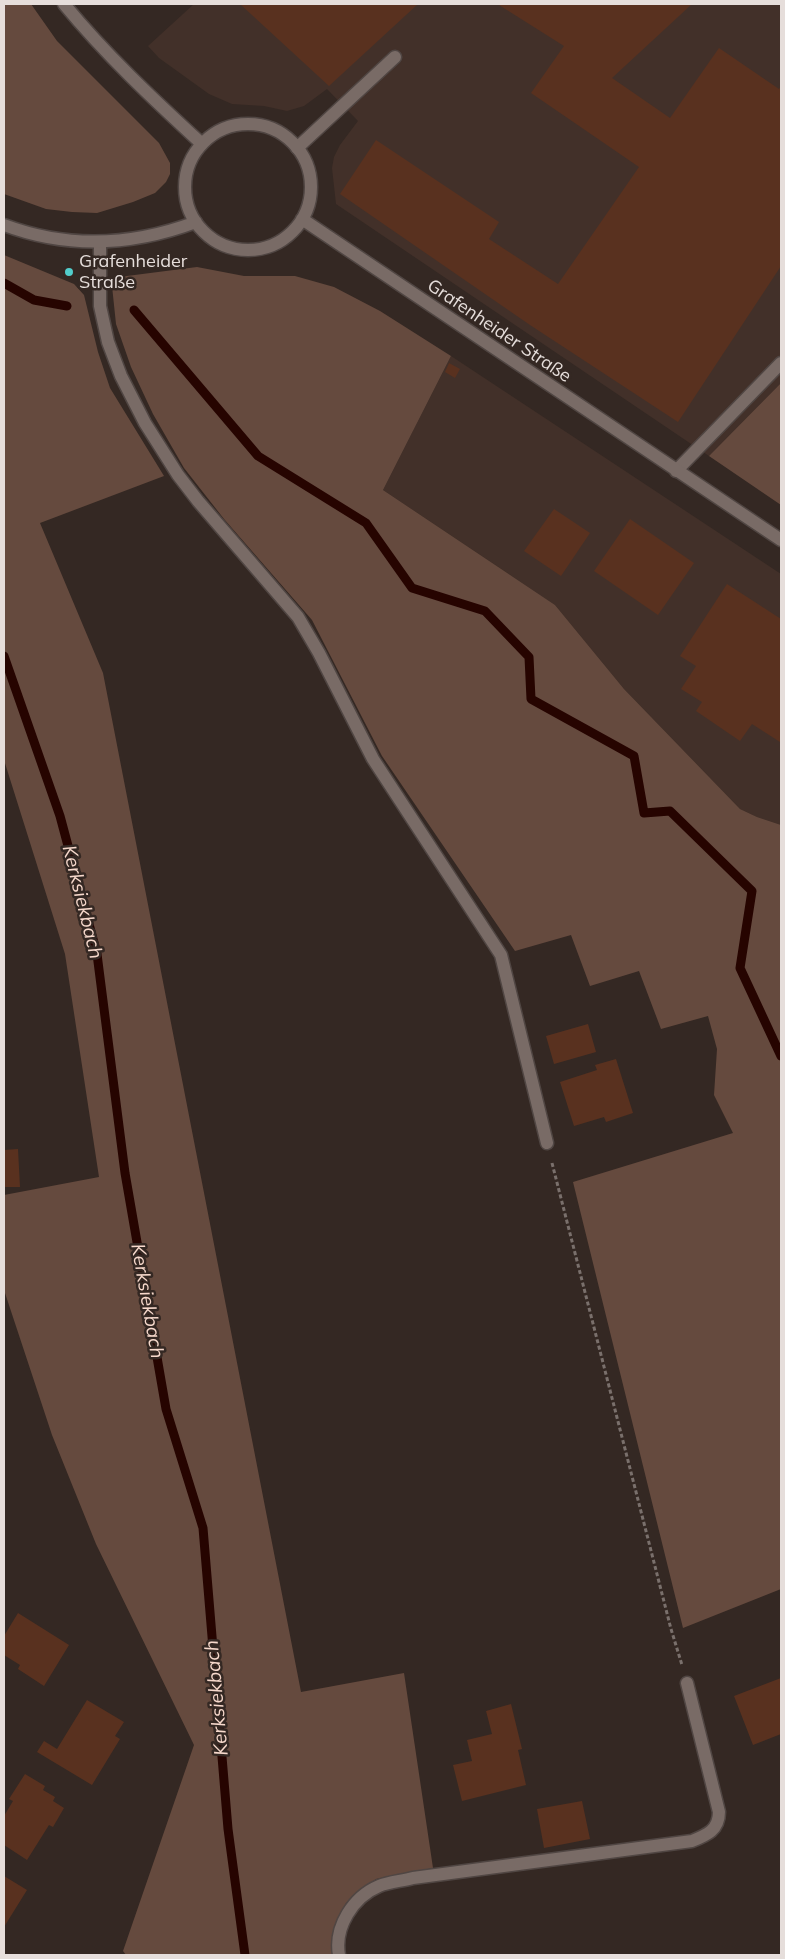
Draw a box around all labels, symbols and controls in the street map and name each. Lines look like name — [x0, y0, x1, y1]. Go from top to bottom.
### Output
place label: Grafenheider Straße — [79, 251, 187, 294]
marker: Grafenheider Straße — [63, 266, 75, 278]
street label: Grafenheider Straße — [423, 275, 575, 387]
water label: Kerksiekbach — [57, 843, 107, 961]
water label: Kerksiekbach — [126, 1242, 168, 1360]
water label: Kerksiekbach — [201, 1639, 233, 1757]

